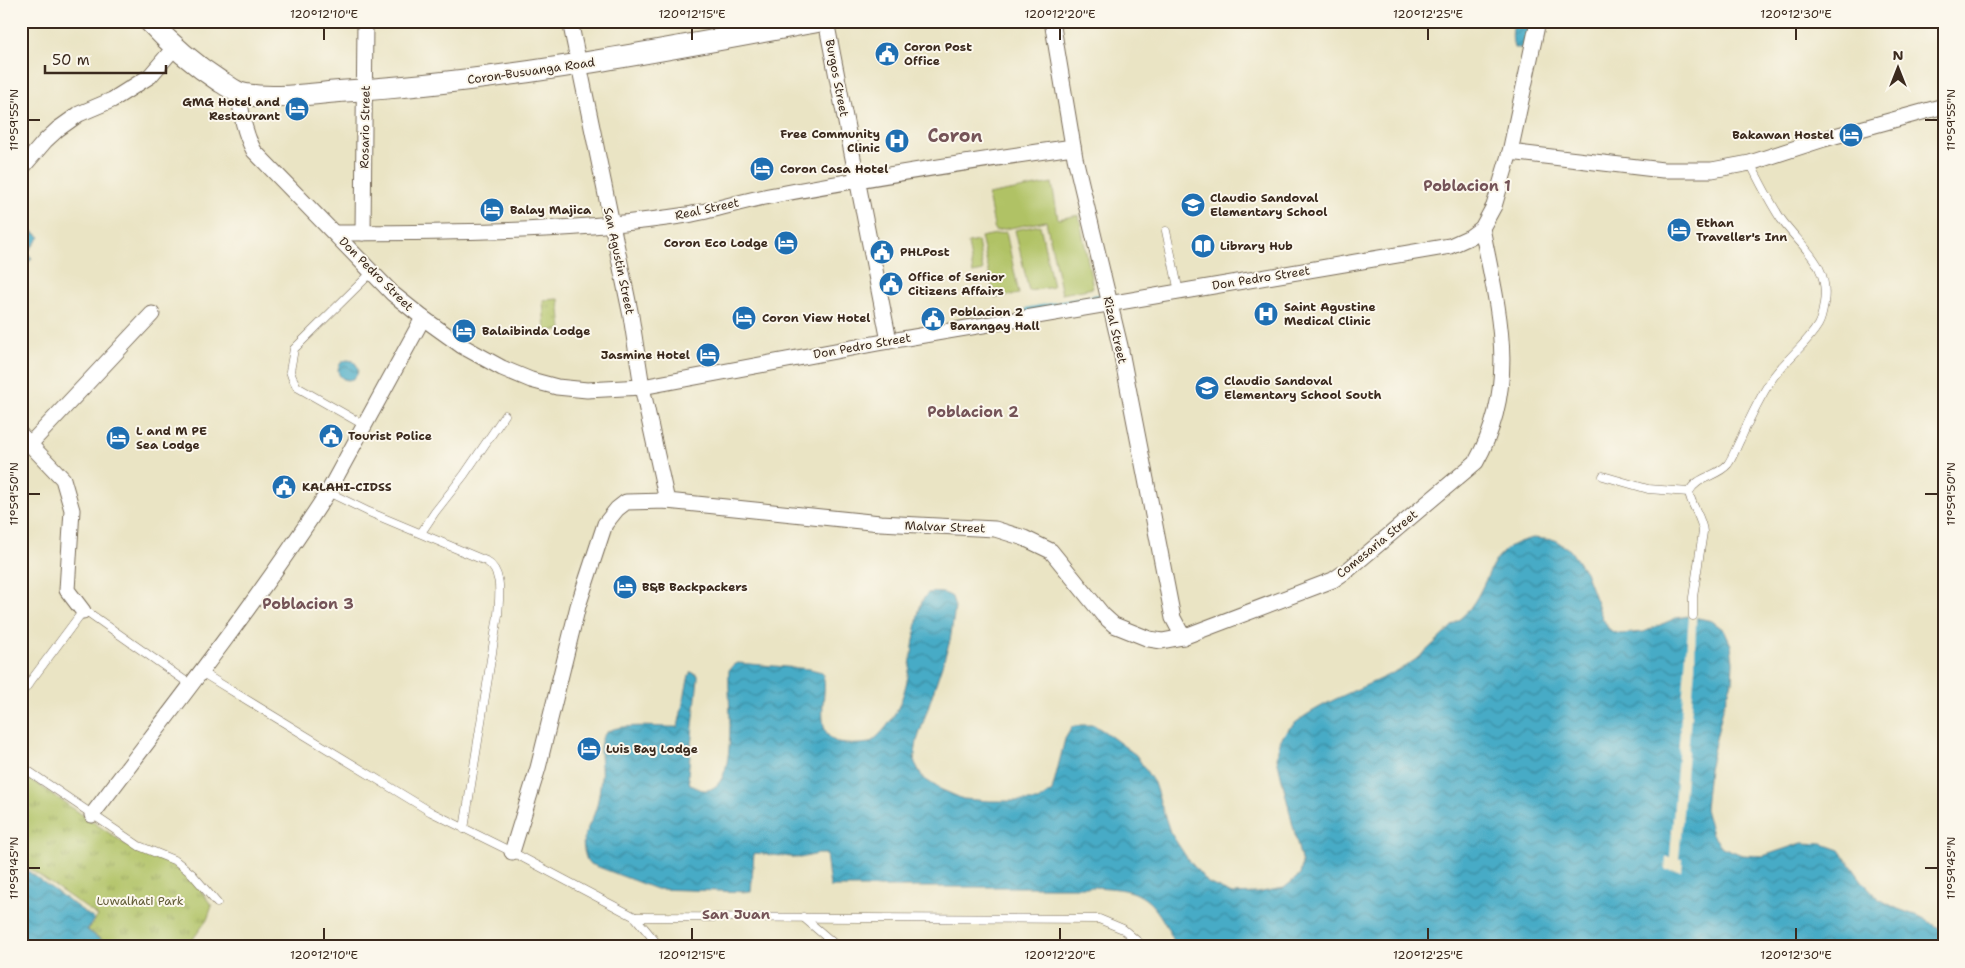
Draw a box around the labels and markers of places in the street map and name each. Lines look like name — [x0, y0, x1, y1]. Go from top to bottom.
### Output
place label: Coron Post Office — [904, 39, 972, 69]
public building icon: Coron Post Office — [874, 41, 900, 67]
place label: GMG Hotel and Restaurant — [182, 94, 280, 124]
hotel icon: GMG Hotel and Restaurant — [284, 96, 310, 122]
hotel icon: Bakawan Hostel — [1838, 122, 1864, 148]
place label: Free Community Clinic — [780, 126, 880, 156]
place label: Bakawan Hostel — [1732, 127, 1834, 143]
hospital icon: Free Community Clinic — [884, 128, 910, 154]
hotel icon: Coron Casa Hotel — [749, 156, 775, 182]
place label: Coron Casa Hotel — [780, 161, 888, 177]
place label: Claudio Sandoval Elementary School — [1210, 190, 1327, 220]
school or university icon: Claudio Sandoval Elementary School — [1180, 192, 1206, 218]
hotel icon: Balay Majica — [479, 197, 505, 223]
place label: Balay Majica — [510, 202, 592, 218]
place label: Ethan Traveller's Inn — [1696, 215, 1787, 245]
hotel icon: Ethan Traveller's Inn — [1666, 217, 1692, 243]
hotel icon: Coron Eco Lodge — [773, 230, 799, 256]
library icon: Library Hub — [1190, 233, 1216, 259]
place label: Coron Eco Lodge — [664, 235, 768, 251]
place label: Library Hub — [1220, 238, 1293, 254]
public building icon: PHLPost — [869, 239, 895, 265]
place label: PHLPost — [900, 244, 950, 260]
place label: Office of Senior Citizens Affairs — [908, 269, 1005, 299]
public building icon: Office of Senior Citizens Affairs — [878, 271, 904, 297]
place label: Saint Agustine Medical Clinic — [1284, 299, 1376, 329]
hospital icon: Saint Agustine Medical Clinic — [1253, 301, 1279, 327]
place label: Poblacion 2 Barangay Hall — [950, 304, 1040, 334]
hotel icon: Coron View Hotel — [731, 305, 757, 331]
public building icon: Poblacion 2 Barangay Hall — [920, 306, 946, 332]
place label: Coron View Hotel — [762, 310, 870, 326]
hotel icon: Balaibinda Lodge — [451, 318, 477, 344]
place label: Balaibinda Lodge — [482, 323, 590, 339]
hotel icon: Jasmine Hotel — [695, 342, 721, 368]
place label: Jasmine Hotel — [601, 347, 690, 363]
place label: Claudio Sandoval Elementary School South — [1224, 373, 1381, 403]
school or university icon: Claudio Sandoval Elementary School South — [1194, 375, 1220, 401]
place label: L and M PE Sea Lodge — [136, 423, 207, 453]
public building icon: Tourist Police — [318, 423, 344, 449]
hotel icon: L and M PE Sea Lodge — [105, 425, 131, 451]
place label: Tourist Police — [348, 428, 432, 444]
public building icon: KALAHI-CIDSS — [271, 474, 297, 500]
place label: KALAHI-CIDSS — [302, 479, 392, 495]
hotel icon: B&B Backpackers — [612, 574, 638, 600]
place label: B&B Backpackers — [642, 579, 748, 595]
hotel icon: Luis Bay Lodge — [576, 736, 602, 762]
place label: Luis Bay Lodge — [606, 741, 698, 757]

